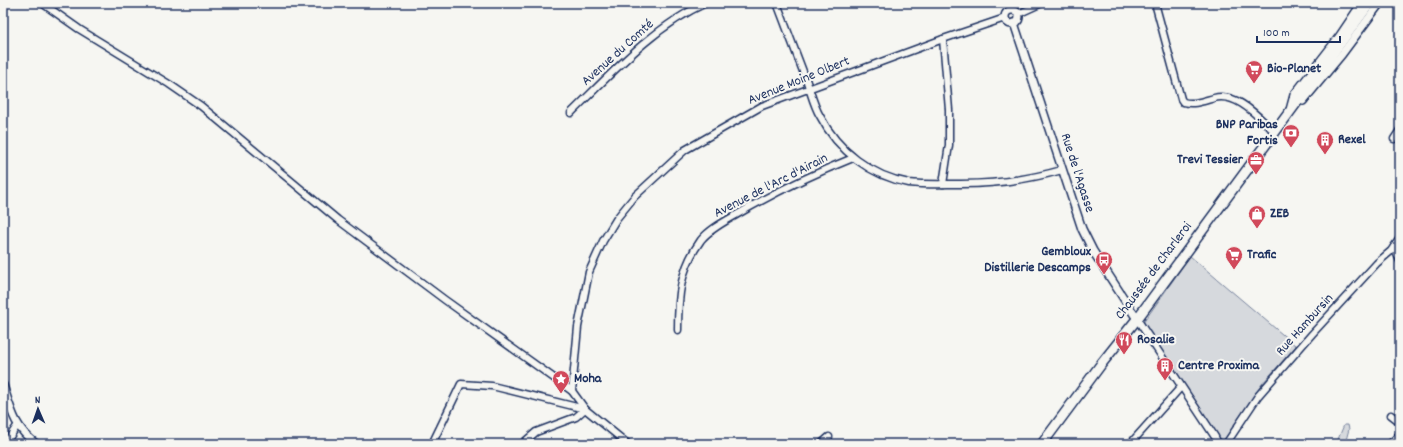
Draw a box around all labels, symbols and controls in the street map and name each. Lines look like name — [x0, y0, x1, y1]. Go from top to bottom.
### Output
street label: Avenue du Comté — [577, 15, 659, 91]
scale bar — [1257, 18, 1340, 44]
text: 100 m — [1263, 25, 1290, 42]
street label: Avenue Moine Olbert — [745, 51, 853, 111]
supermarket icon: Bio-Planet — [1244, 59, 1264, 84]
place label: Bio-Planet — [1267, 59, 1322, 79]
place label: BNP Paribas Fortis — [1216, 115, 1278, 151]
bank icon: BNP Paribas Fortis — [1281, 123, 1301, 148]
building icon: Rexel — [1315, 130, 1335, 155]
place label: Rexel — [1338, 130, 1366, 150]
street label: Rue de l'Agasse — [1055, 131, 1099, 215]
street label: Avenue de l'Arc d'Airain — [711, 149, 831, 223]
place label: Trevi Tessier — [1177, 150, 1244, 170]
office icon: Trevi Tessier — [1246, 150, 1266, 175]
shop icon: ZEB — [1247, 204, 1267, 229]
place label: ZEB — [1270, 204, 1290, 224]
street label: Chaussée de Charleroi — [1111, 218, 1198, 324]
place label: Gembloux Distillerie Descamps — [984, 242, 1092, 278]
supermarket icon: Trafic — [1224, 245, 1244, 270]
place label: Trafic — [1247, 245, 1277, 265]
bus stop icon: Gembloux Distillerie Descamps — [1094, 250, 1114, 275]
street label: Rue Hambursin — [1272, 289, 1338, 361]
restaurant icon: Rosalie — [1114, 330, 1134, 355]
place label: Rosalie — [1137, 330, 1175, 350]
building icon: Centre Proxima — [1155, 356, 1175, 381]
place label: Centre Proxima — [1178, 356, 1260, 376]
place icon: Moha — [551, 369, 571, 394]
place label: Moha — [574, 369, 603, 389]
north arrow — [18, 389, 58, 429]
text: N — [35, 393, 41, 409]

